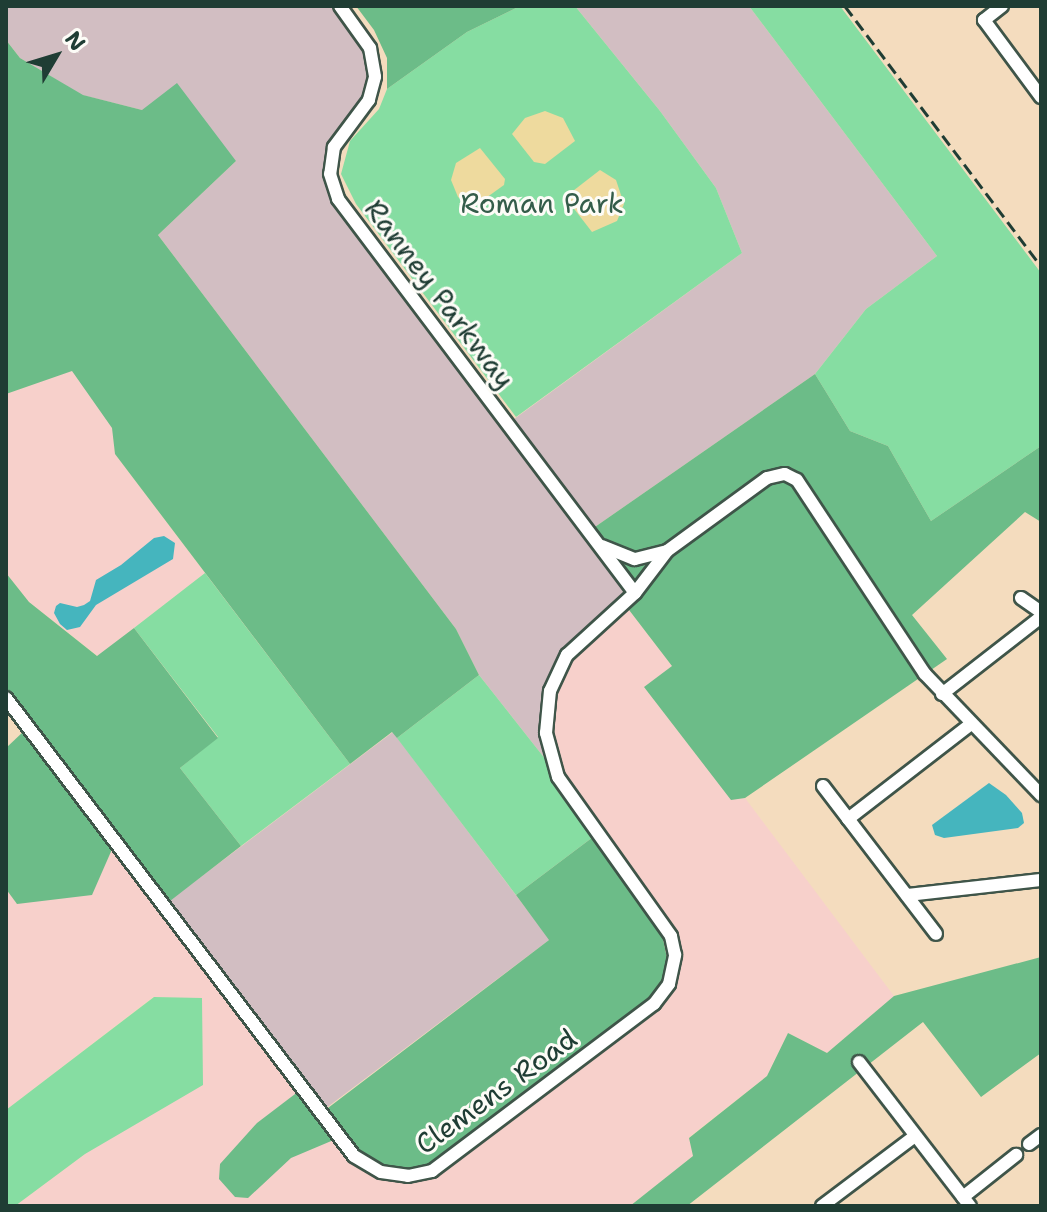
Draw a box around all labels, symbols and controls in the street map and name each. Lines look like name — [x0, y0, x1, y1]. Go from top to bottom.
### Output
north arrow — [16, 16, 96, 96]
text: N — [59, 25, 92, 57]
park label: Roman Park — [460, 186, 624, 220]
street label: Ranney Parkway — [358, 193, 522, 395]
street label: Clemens Road — [409, 1021, 583, 1161]

